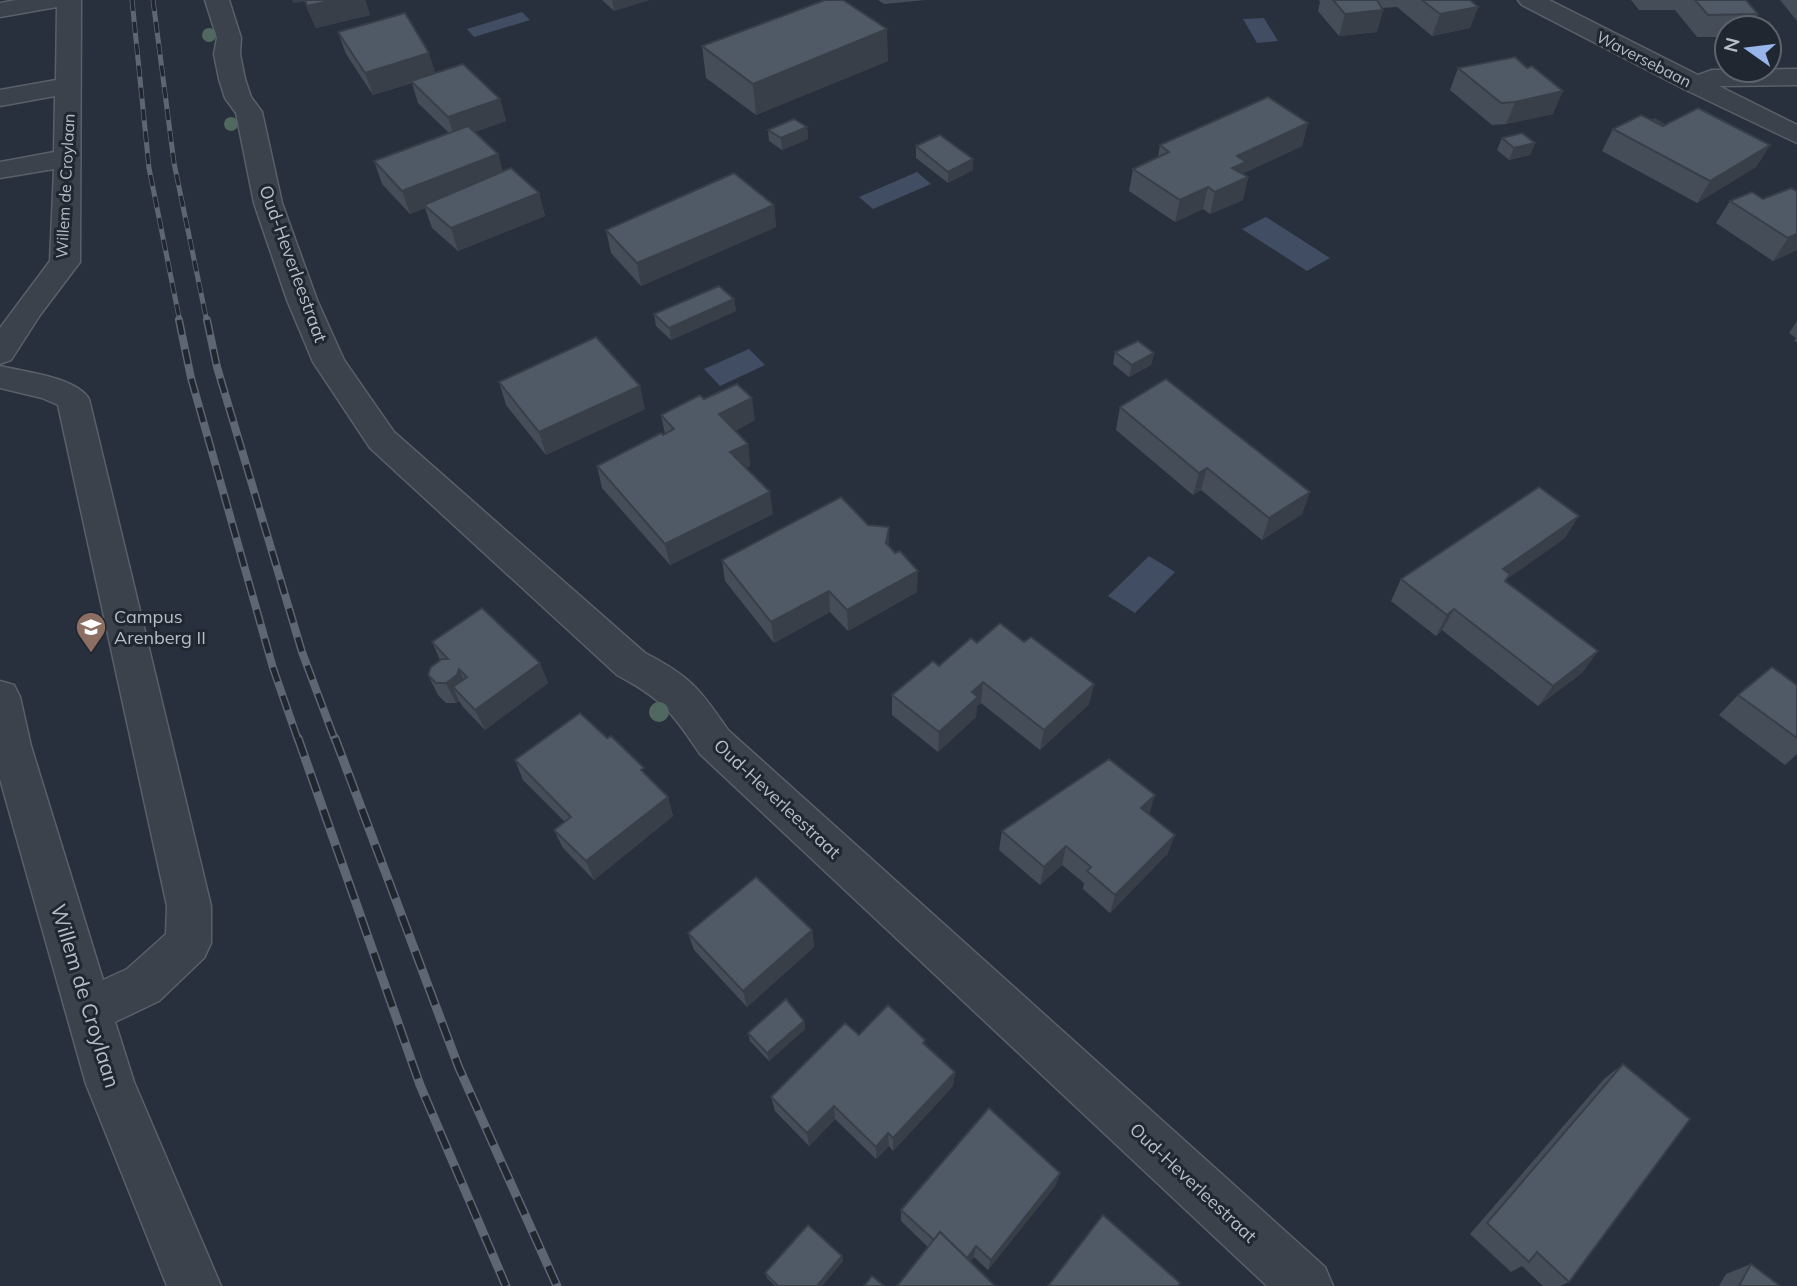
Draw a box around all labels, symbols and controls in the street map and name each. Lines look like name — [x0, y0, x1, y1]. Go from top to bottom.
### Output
north arrow — [1713, 14, 1783, 84]
street label: Waversebaan — [1593, 26, 1695, 92]
text: N — [1718, 35, 1745, 55]
street label: Willem de Croylaan — [51, 113, 79, 259]
street label: Oud-Heverleestraat — [254, 182, 333, 345]
place label: Campus Arenberg II — [114, 605, 206, 649]
school or university icon: Campus Arenberg II — [74, 610, 108, 654]
street label: Oud-Heverleestraat — [709, 734, 846, 863]
street label: Willem de Croylaan — [46, 901, 126, 1091]
street label: Oud-Heverleestraat — [1125, 1118, 1262, 1247]

